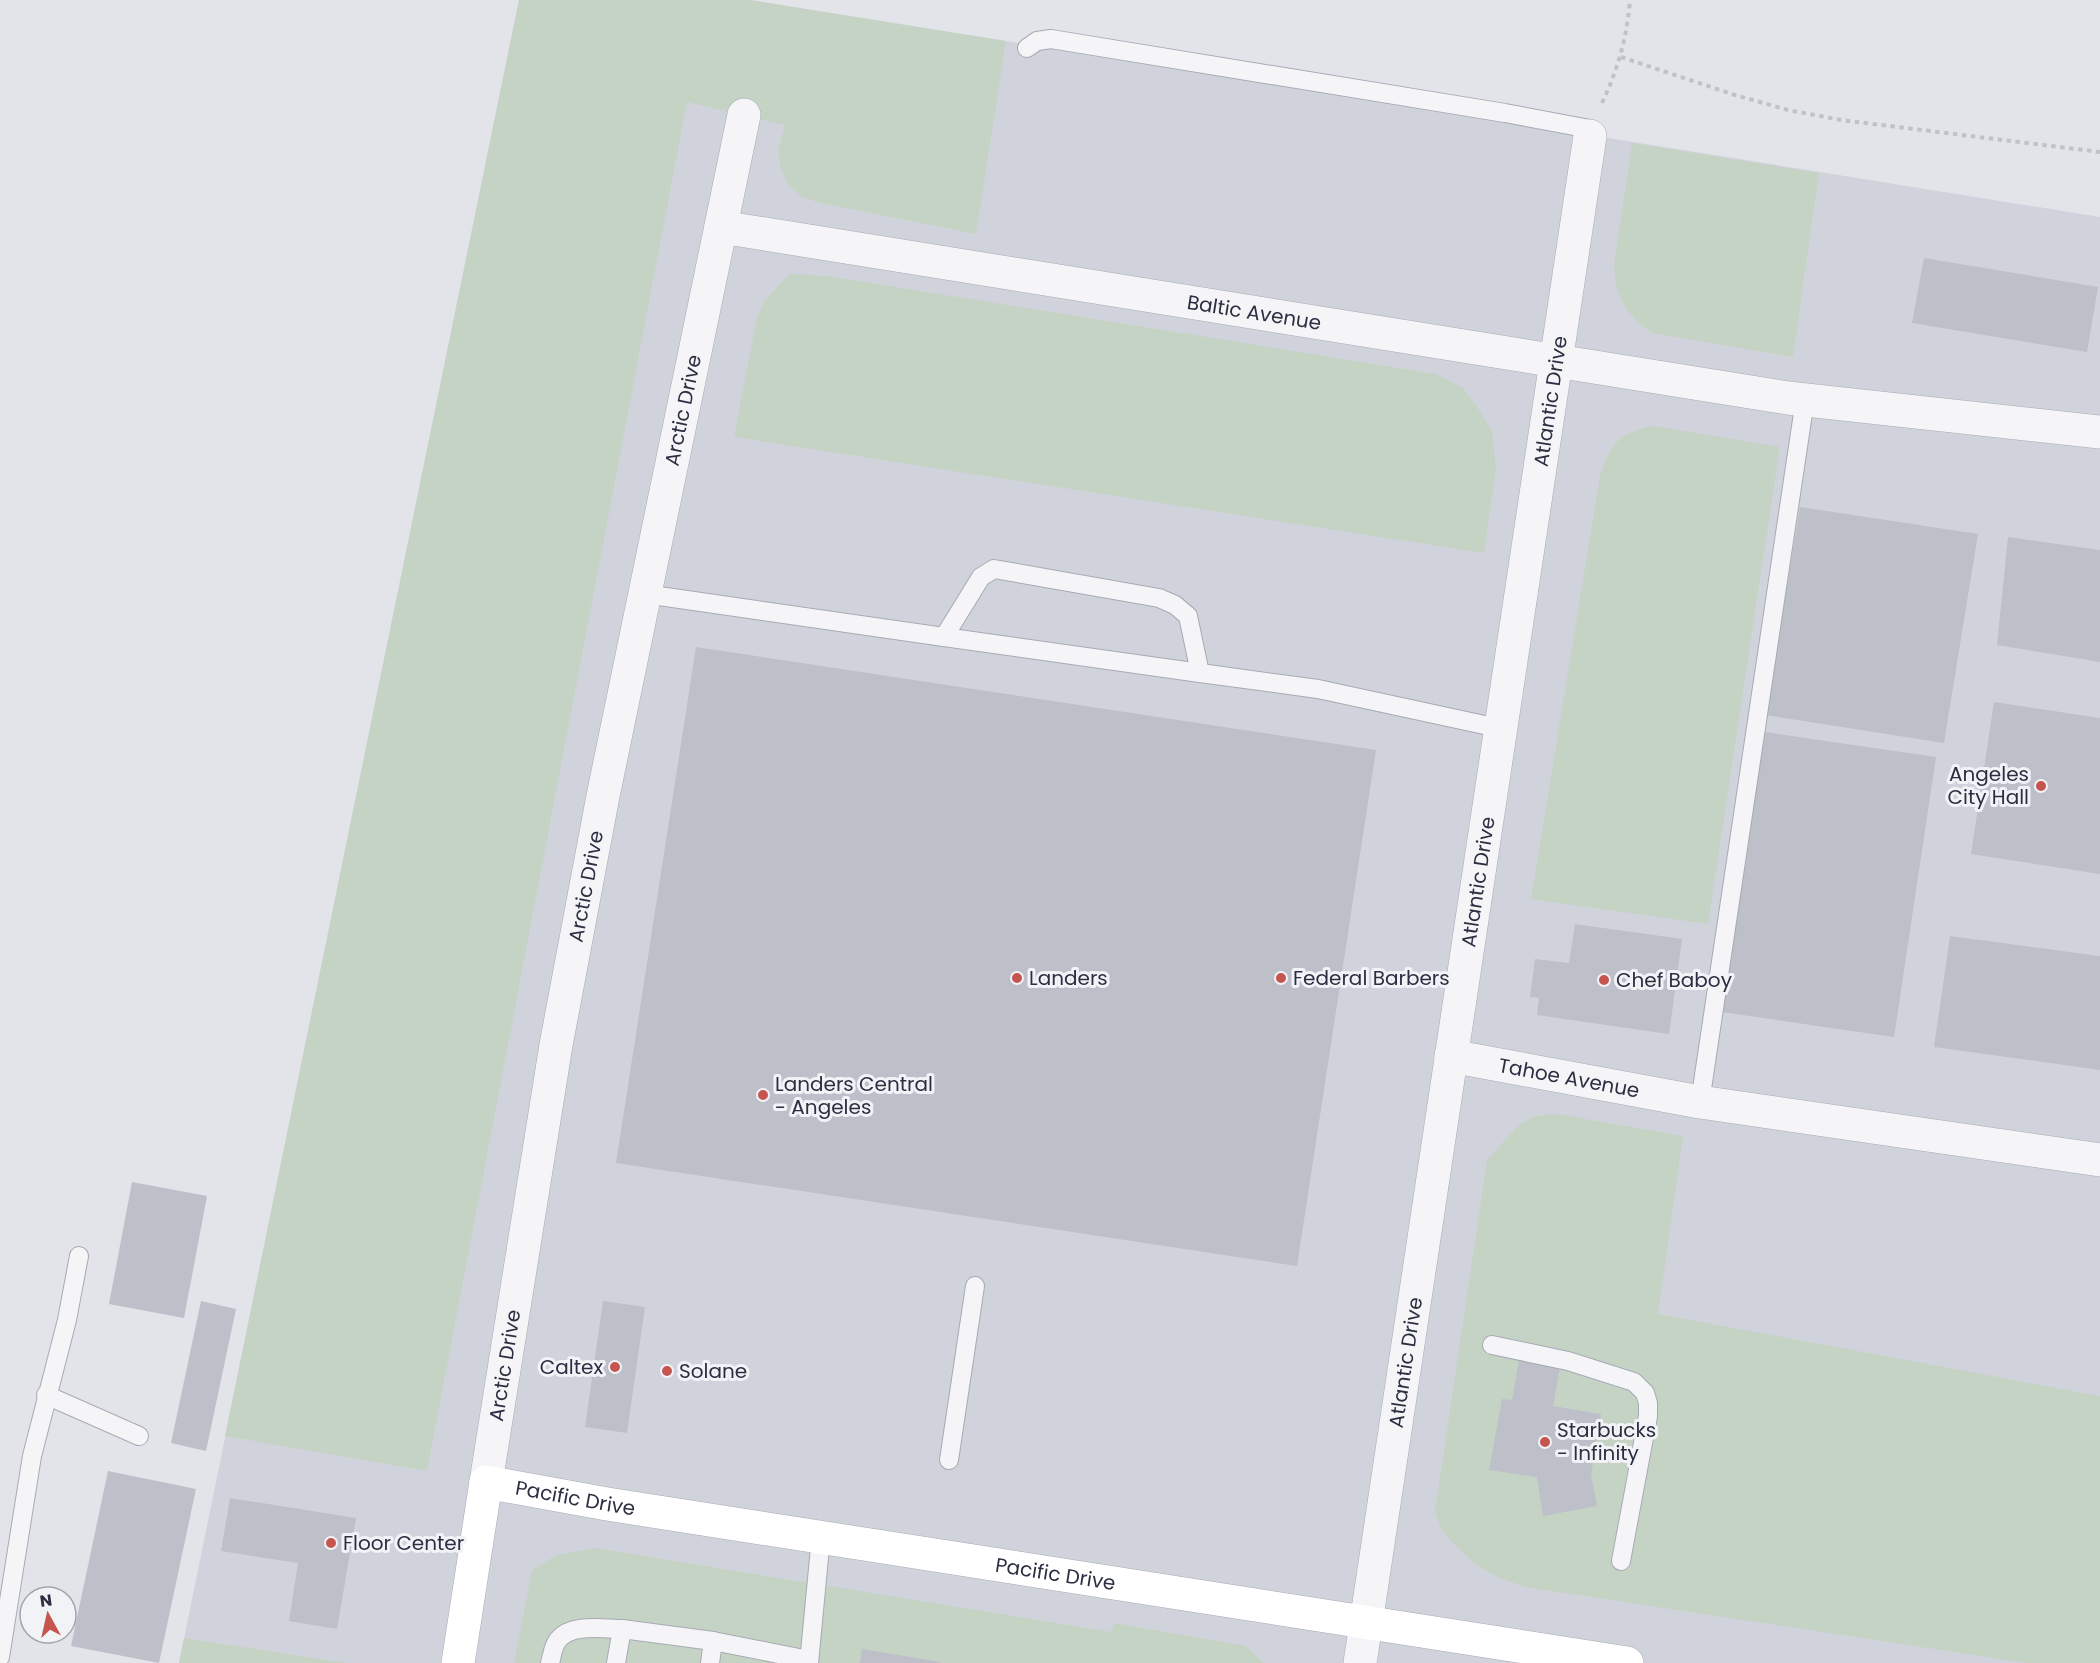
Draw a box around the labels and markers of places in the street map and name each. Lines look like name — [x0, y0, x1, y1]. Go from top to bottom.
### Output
place label: Angeles City Hall — [1948, 760, 2029, 811]
marker: Angeles City Hall — [2034, 779, 2048, 793]
place label: Landers — [1029, 964, 1108, 992]
place label: Federal Barbers — [1293, 964, 1450, 992]
place label: Chef Baboy — [1616, 966, 1732, 994]
marker: Landers — [1010, 971, 1024, 985]
marker: Federal Barbers — [1274, 971, 1288, 985]
marker: Chef Baboy — [1597, 973, 1611, 987]
place label: Landers Central - Angeles — [775, 1070, 933, 1121]
marker: Landers Central - Angeles — [756, 1088, 770, 1102]
place label: Caltex — [540, 1353, 603, 1381]
place label: Solane — [679, 1357, 747, 1385]
marker: Caltex — [608, 1360, 622, 1374]
marker: Solane — [660, 1364, 674, 1378]
place label: Starbucks - Infinity — [1557, 1416, 1656, 1467]
marker: Starbucks - Infinity — [1538, 1435, 1552, 1449]
place label: Floor Center — [343, 1529, 464, 1557]
marker: Floor Center — [324, 1536, 338, 1550]

